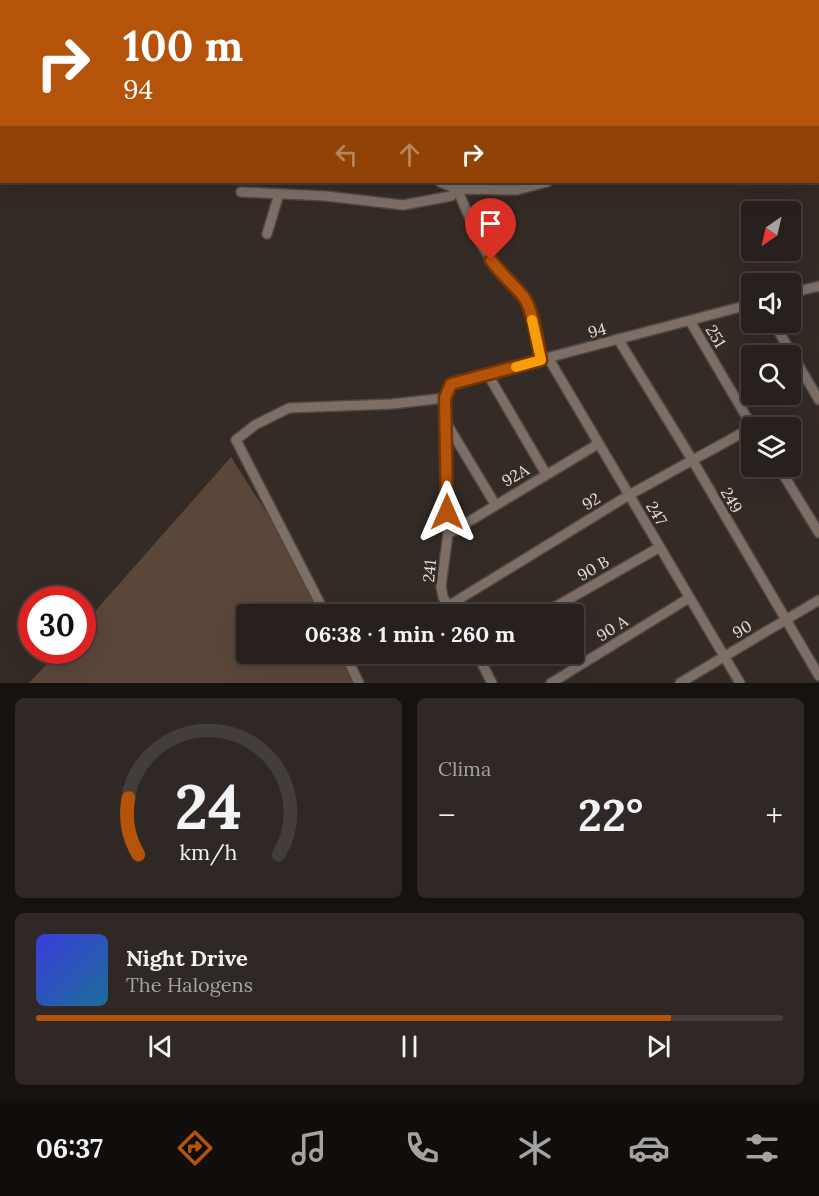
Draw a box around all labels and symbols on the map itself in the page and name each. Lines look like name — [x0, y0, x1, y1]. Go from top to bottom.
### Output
pin — [465, 198, 516, 260]
north arrow — [741, 201, 801, 261]
street label: 94 — [586, 318, 609, 342]
street label: 251 — [701, 321, 731, 351]
street label: 92A — [498, 459, 533, 491]
position arrow — [415, 480, 479, 544]
street label: 249 — [717, 484, 747, 516]
street label: 92 — [578, 488, 604, 514]
street label: 247 — [642, 497, 672, 529]
street label: 90 B — [574, 551, 612, 585]
street label: 241 — [418, 559, 440, 583]
speed limit sign: 30 — [18, 586, 96, 664]
street label: 90 A — [593, 610, 632, 645]
street label: 90 — [729, 615, 755, 643]

